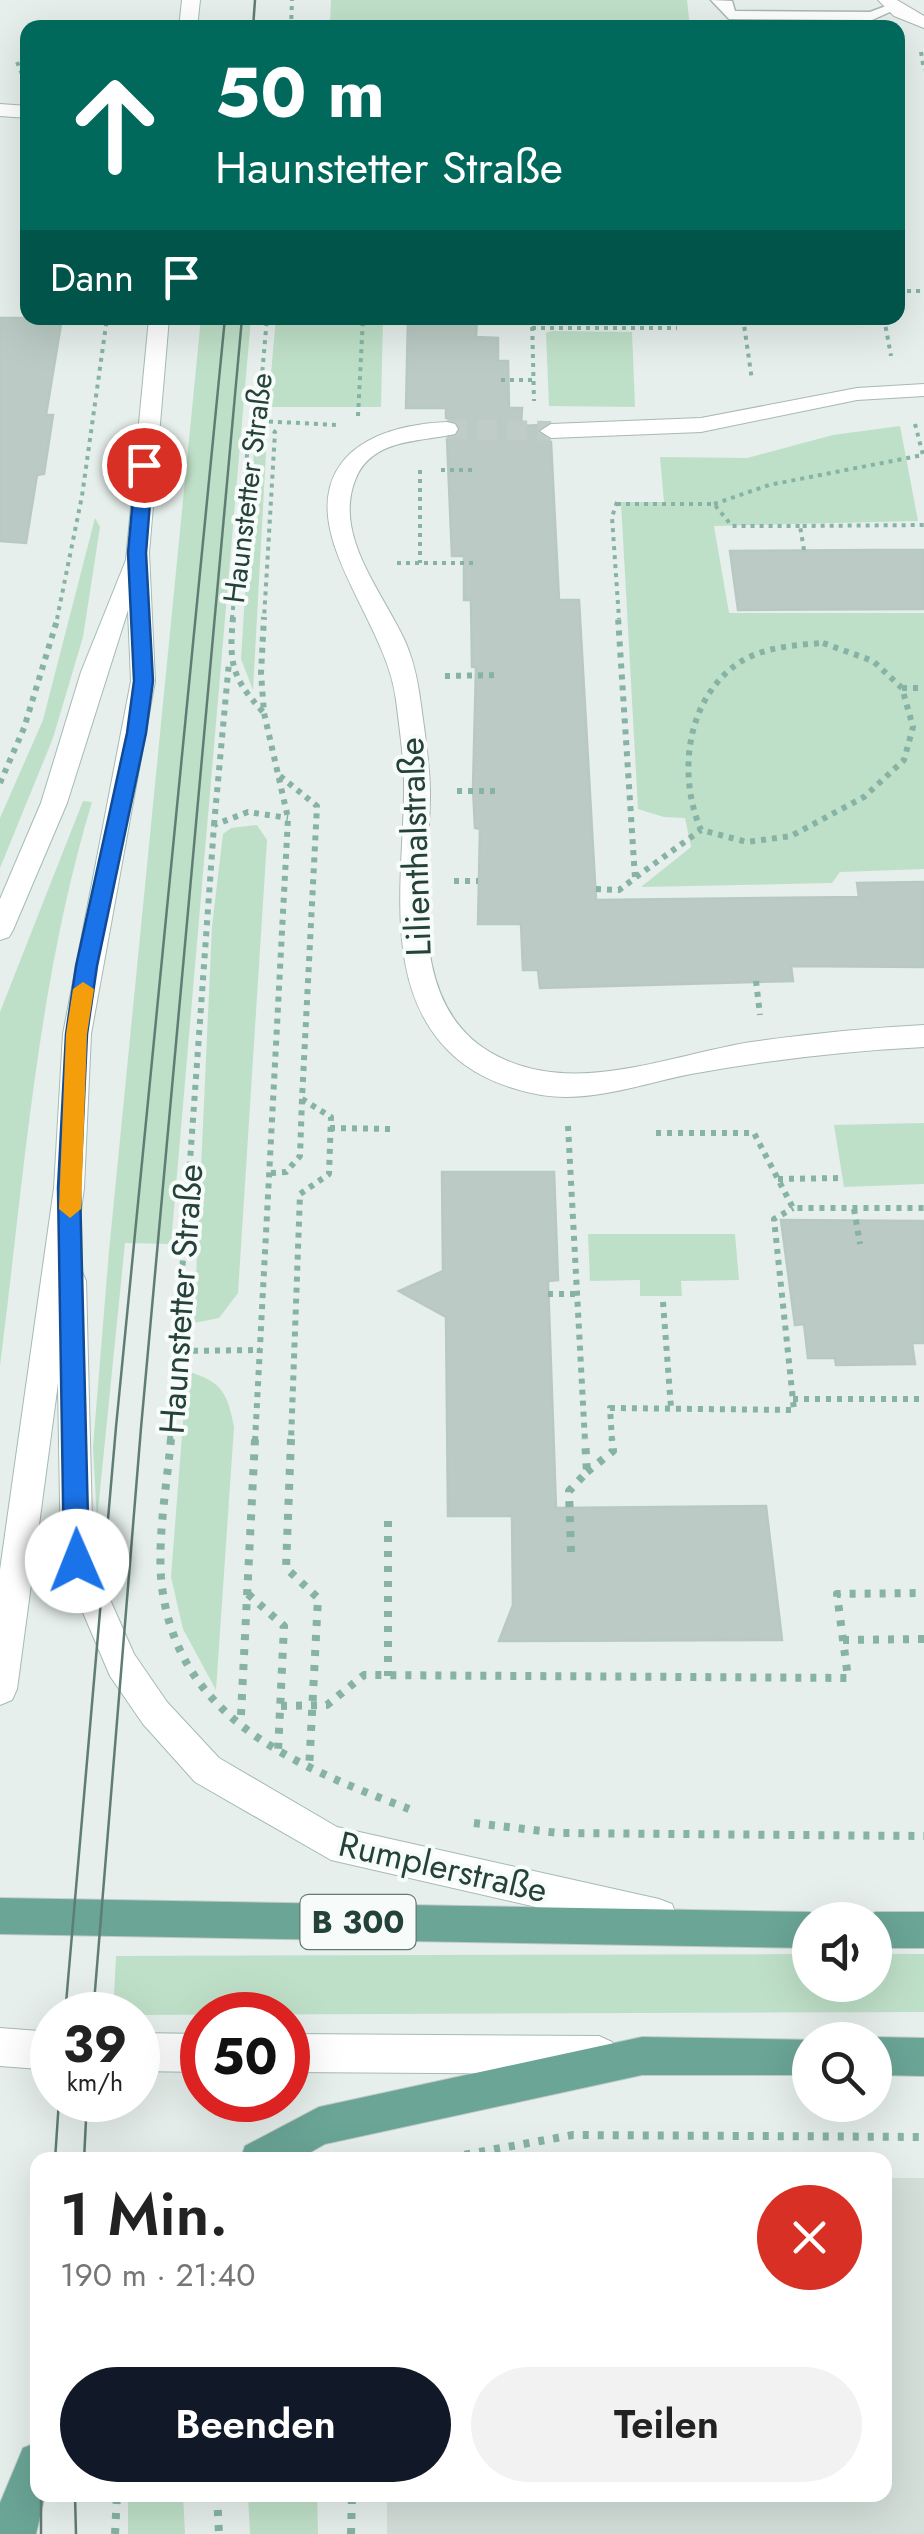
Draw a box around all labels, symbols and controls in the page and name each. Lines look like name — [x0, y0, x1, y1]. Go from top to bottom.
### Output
text: 50 m — [215, 42, 385, 143]
icon: ahead — [50, 60, 180, 190]
text: Haunstetter Straße — [215, 135, 563, 200]
text: Dann — [50, 250, 134, 305]
icon: arrive — [154, 250, 209, 305]
street label: Haunstetter Straße — [212, 370, 283, 606]
pin — [102, 423, 187, 508]
icon: arrive — [117, 438, 172, 493]
street label: Lilienthalstraße — [386, 737, 444, 957]
street label: Haunstetter Straße — [147, 1162, 215, 1436]
position arrow — [25, 1509, 129, 1613]
street label: Rumplerstraße — [334, 1819, 552, 1915]
road number: B 300 — [300, 1895, 416, 1949]
map controls — [792, 1902, 892, 2122]
button: sound — [792, 1902, 892, 2002]
speed limit sign: 50 — [180, 1992, 310, 2122]
text: 39 — [63, 2008, 127, 2081]
button: search — [792, 2022, 892, 2122]
text: km/h — [67, 2064, 123, 2100]
text: 1 Min. — [60, 2171, 228, 2258]
button: close — [757, 2185, 862, 2290]
text: 190 m · 21:40 — [60, 2252, 255, 2298]
button: Beenden — [60, 2367, 451, 2482]
button: Teilen — [471, 2367, 862, 2482]

